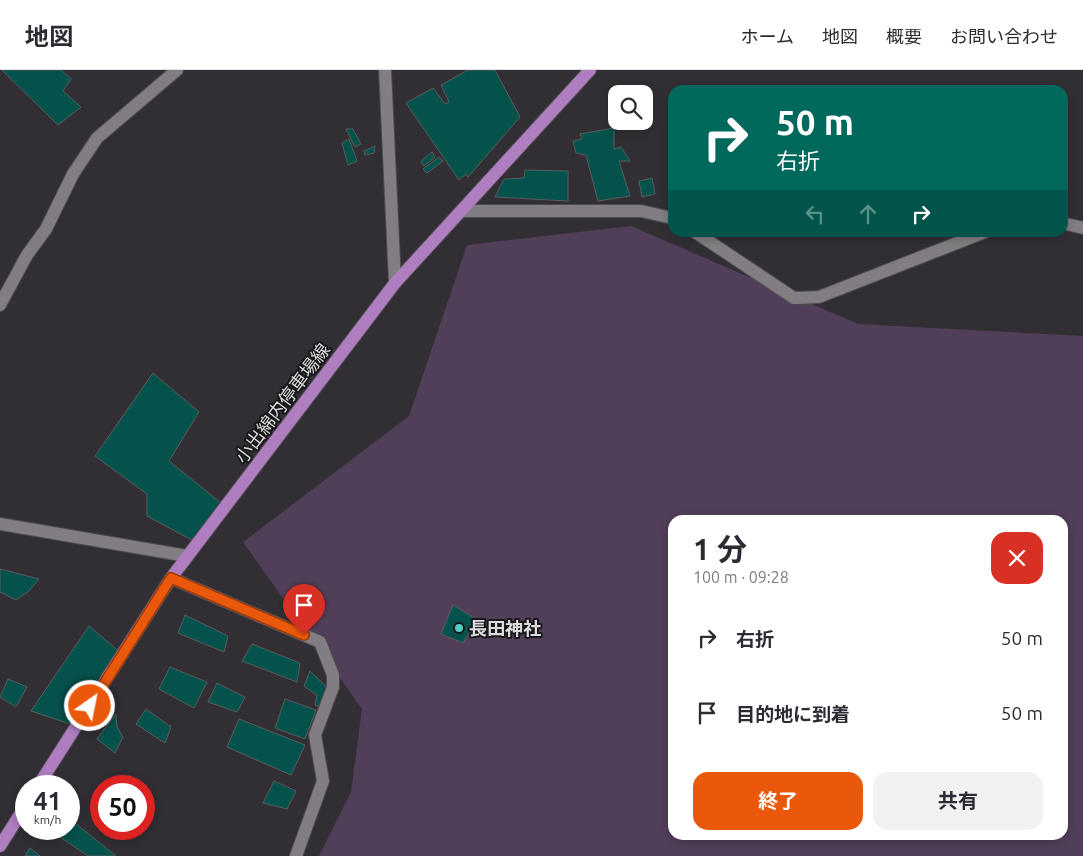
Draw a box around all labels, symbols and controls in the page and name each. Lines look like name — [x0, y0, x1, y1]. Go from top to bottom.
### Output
text: 地図 — [25, 23, 73, 50]
text: ホーム — [741, 26, 794, 46]
text: 地図 — [822, 26, 858, 46]
text: 概要 — [886, 26, 922, 46]
text: お問い合わせ — [950, 26, 1058, 46]
map controls — [608, 85, 653, 130]
button: search — [608, 85, 653, 130]
text: 50 m — [776, 102, 854, 142]
icon: right — [693, 105, 758, 170]
text: 右折 — [776, 148, 820, 173]
icon: left — [801, 200, 829, 228]
icon: ahead — [854, 200, 882, 228]
icon: right — [907, 200, 935, 228]
street label: 小出綿内停車場線 — [231, 339, 333, 467]
text: 1 分 — [693, 532, 747, 566]
button: close — [991, 532, 1043, 584]
text: 100 m · 09:28 — [693, 568, 789, 586]
pin — [283, 584, 325, 635]
icon: arrive — [290, 591, 318, 619]
place label: 長田神社 — [469, 618, 541, 638]
marker: 長田神社 — [453, 622, 465, 634]
icon: right — [693, 624, 721, 652]
text: 50 m — [1001, 627, 1043, 649]
text: 右折 — [736, 628, 774, 650]
position arrow — [63, 679, 115, 731]
icon: arrive — [693, 699, 721, 727]
text: 50 m — [1001, 702, 1043, 724]
text: 目的地に到着 — [736, 703, 850, 725]
button: 終了 — [693, 772, 863, 830]
button: 共有 — [873, 772, 1043, 830]
speed limit sign: 50 — [90, 775, 155, 840]
text: 41 — [33, 787, 62, 815]
text: km/h — [34, 813, 61, 826]

